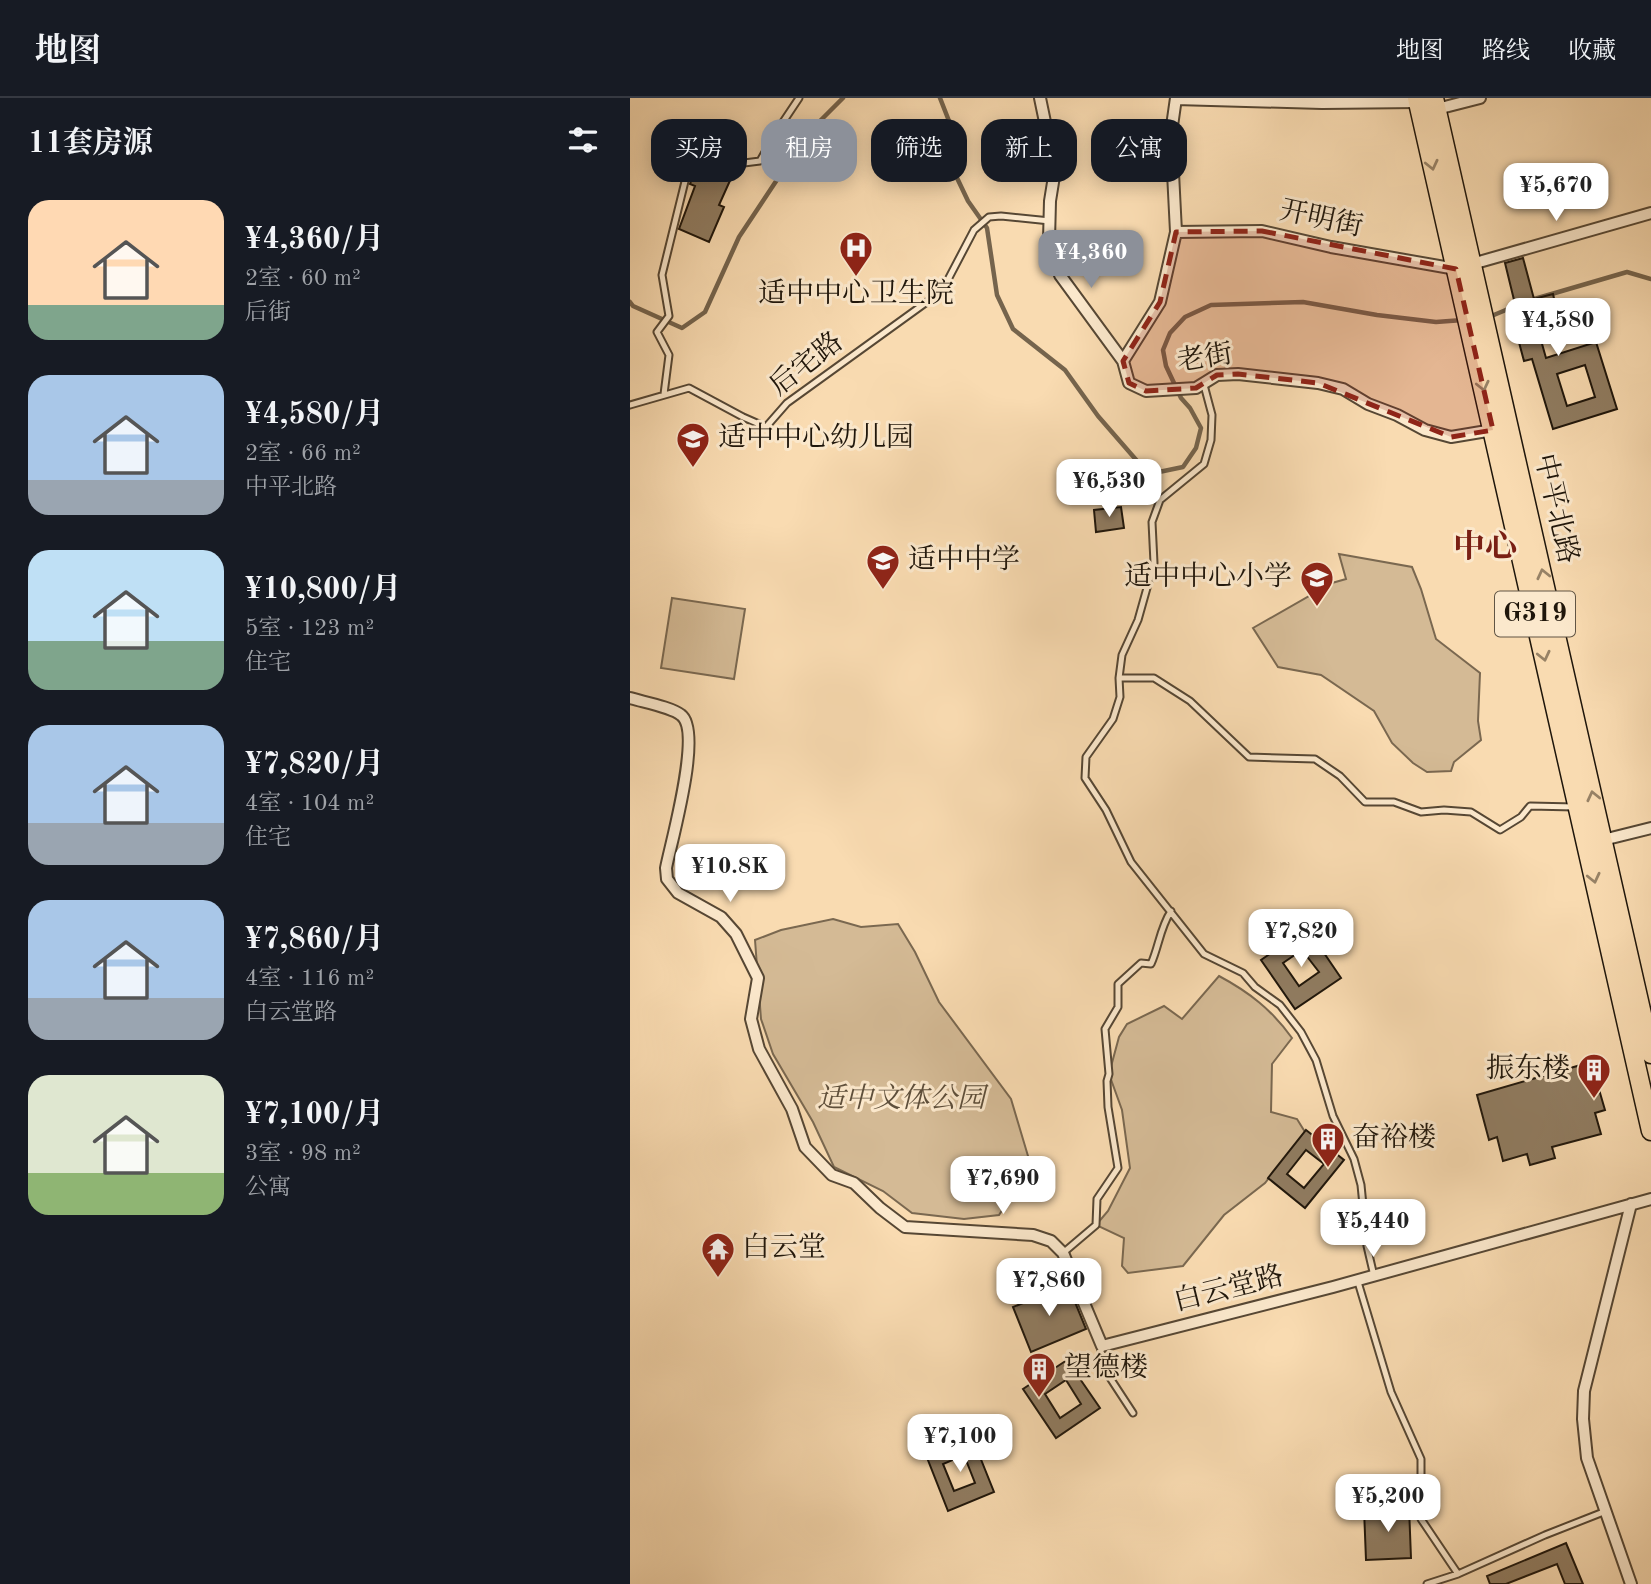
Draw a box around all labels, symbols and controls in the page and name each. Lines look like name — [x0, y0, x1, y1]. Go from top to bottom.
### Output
text: 地图 — [35, 36, 101, 69]
text: 地图 — [1396, 40, 1444, 64]
text: 路线 — [1482, 40, 1530, 64]
text: 收藏 — [1568, 40, 1616, 64]
chip: 买房 — [651, 119, 747, 182]
chip: 租房 — [761, 119, 857, 182]
chip: 筛选 — [871, 119, 967, 182]
chip: 新上 — [981, 119, 1077, 182]
chip: 公寓 — [1091, 119, 1187, 182]
icon: filters — [564, 121, 602, 159]
text: 11套房源 — [28, 129, 153, 159]
one-way arrow — [1424, 158, 1438, 170]
pin: ¥5,670 — [1499, 164, 1613, 223]
text: ¥5,670 — [1519, 174, 1593, 197]
street label: 开明街 — [1277, 195, 1366, 242]
text: ¥4,360/月 — [245, 225, 384, 255]
icon: home — [84, 228, 168, 312]
hospital icon: 适中中心卫生院 — [837, 229, 875, 278]
pin: ¥4,360 — [1034, 230, 1148, 290]
text: ¥4,360 — [1054, 241, 1128, 264]
text: 2室 · 60 m² — [245, 267, 361, 290]
place label: 适中中心卫生院 — [758, 278, 954, 309]
pin: ¥4,580 — [1501, 299, 1615, 358]
text: 后街 — [245, 301, 291, 324]
text: ¥4,580 — [1521, 309, 1595, 332]
street label: 后宅路 — [763, 326, 849, 402]
street label: 老街 — [1175, 338, 1235, 377]
one-way arrow — [1474, 380, 1489, 392]
text: ¥4,580/月 — [245, 400, 384, 430]
icon: home — [84, 403, 168, 487]
school or university icon: 适中中心幼儿园 — [674, 420, 712, 469]
place label: 适中中心幼儿园 — [718, 422, 914, 453]
text: 2室 · 66 m² — [245, 442, 361, 465]
street label: 中平北路 — [1529, 451, 1584, 567]
pin: ¥6,530 — [1052, 460, 1166, 519]
text: ¥6,530 — [1072, 470, 1146, 493]
text: 中平北路 — [245, 476, 337, 499]
district label: 中心 — [1453, 529, 1517, 565]
school or university icon: 适中中学 — [864, 542, 902, 591]
place label: 适中中学 — [908, 544, 1020, 575]
school or university icon: 适中中心小学 — [1298, 559, 1336, 608]
place label: 适中中心小学 — [1124, 561, 1292, 592]
one-way arrow — [1536, 568, 1551, 580]
text: ¥10,800/月 — [245, 575, 401, 605]
icon: home — [84, 578, 168, 662]
road number: G319 — [1495, 592, 1575, 636]
text: 5室 · 123 m² — [245, 617, 374, 640]
one-way arrow — [1536, 650, 1550, 662]
text: 住宅 — [245, 651, 291, 674]
text: ¥7,820/月 — [245, 750, 384, 780]
icon: home — [84, 753, 168, 837]
one-way arrow — [1587, 790, 1601, 802]
text: 4室 · 104 m² — [245, 792, 374, 815]
text: 住宅 — [245, 826, 291, 849]
pin: ¥10.8K — [673, 844, 787, 904]
text: ¥10.8K — [691, 855, 769, 878]
one-way arrow — [1586, 872, 1600, 884]
pin: ¥7,820 — [1244, 910, 1358, 969]
text: ¥7,820 — [1264, 920, 1338, 943]
text: ¥7,860/月 — [245, 925, 384, 955]
icon: home — [84, 928, 168, 1012]
text: 4室 · 116 m² — [245, 967, 374, 990]
text: 白云堂路 — [245, 1001, 337, 1024]
building icon: 振东楼 — [1575, 1051, 1613, 1100]
place label: 振东楼 — [1486, 1053, 1570, 1084]
park label: 适中文体公园 — [817, 1083, 989, 1114]
text: ¥7,100/月 — [245, 1100, 384, 1130]
icon: home — [84, 1103, 168, 1187]
building icon: 奋裕楼 — [1309, 1120, 1347, 1169]
place label: 奋裕楼 — [1352, 1122, 1436, 1153]
text: 3室 · 98 m² — [245, 1142, 361, 1165]
pin: ¥7,690 — [946, 1156, 1060, 1216]
text: ¥7,690 — [966, 1167, 1040, 1190]
text: 公寓 — [245, 1176, 291, 1199]
pin: ¥5,440 — [1316, 1200, 1430, 1259]
text: ¥5,440 — [1336, 1210, 1410, 1233]
temple icon: 白云堂 — [699, 1230, 737, 1279]
place label: 白云堂 — [742, 1232, 826, 1263]
pin: ¥7,860 — [992, 1258, 1106, 1318]
street label: 白云堂路 — [1171, 1260, 1287, 1317]
text: ¥7,860 — [1012, 1269, 1086, 1292]
building icon: 望德楼 — [1020, 1350, 1058, 1399]
place label: 望德楼 — [1064, 1352, 1148, 1383]
pin: ¥7,100 — [903, 1414, 1017, 1474]
text: ¥7,100 — [923, 1425, 997, 1448]
pin: ¥5,200 — [1331, 1474, 1445, 1534]
text: ¥5,200 — [1351, 1485, 1425, 1508]

